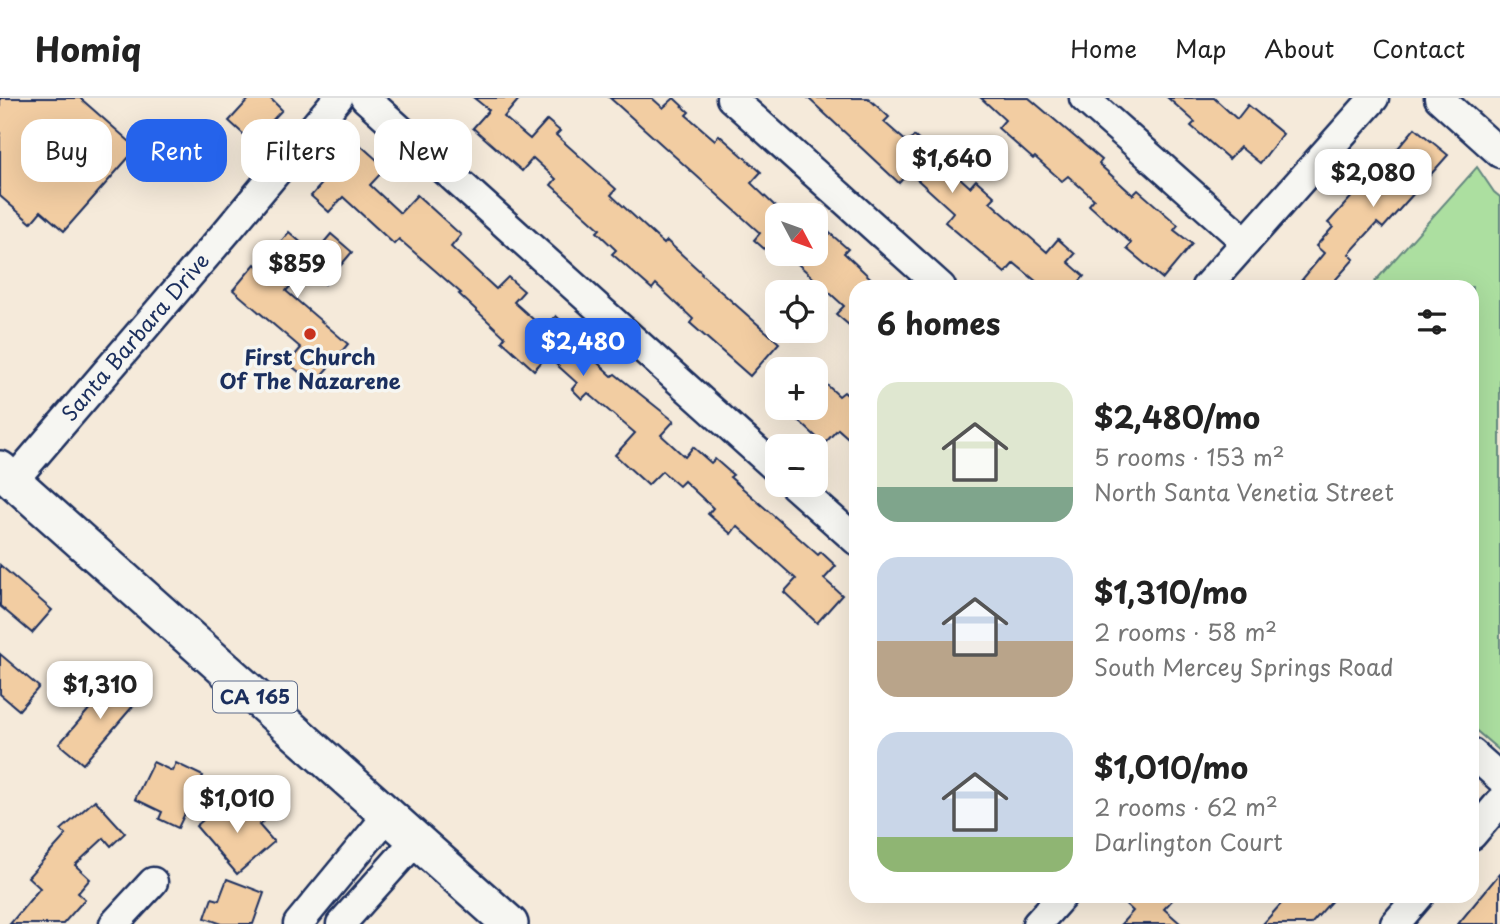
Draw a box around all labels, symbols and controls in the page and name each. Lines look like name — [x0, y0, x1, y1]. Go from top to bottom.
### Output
text: Homiq — [35, 23, 141, 73]
text: Home — [1070, 30, 1137, 66]
text: Map — [1175, 30, 1226, 66]
text: About — [1264, 30, 1334, 66]
text: Contact — [1372, 30, 1465, 66]
chip: Buy — [21, 119, 112, 182]
chip: Rent — [126, 119, 227, 182]
chip: Filters — [241, 119, 360, 182]
chip: New — [374, 119, 472, 182]
pin: $1,640 — [895, 136, 1009, 195]
text: $1,640 — [912, 140, 992, 175]
pin: $2,080 — [1316, 150, 1430, 209]
text: $2,080 — [1331, 154, 1415, 189]
north arrow — [765, 203, 828, 266]
map controls — [765, 203, 828, 497]
pin: $859 — [256, 240, 338, 300]
street label: Santa Barbara Drive — [53, 245, 216, 428]
text: $859 — [268, 245, 326, 280]
button: locate — [765, 280, 828, 343]
text: 6 homes — [877, 300, 1000, 345]
icon: filters — [1413, 303, 1451, 341]
pin: $2,480 — [526, 318, 640, 378]
text: $2,480 — [541, 323, 625, 358]
marker: First Church Of The Nazarene — [302, 326, 318, 342]
place label: First Church Of The Nazarene — [220, 340, 401, 396]
button: + — [765, 357, 828, 420]
text: $2,480/mo — [1094, 394, 1260, 439]
icon: home — [933, 410, 1017, 494]
button: − — [765, 434, 828, 497]
text: 5 rooms · 153 m² — [1094, 439, 1285, 474]
text: North Santa Venetia Street — [1094, 474, 1394, 509]
text: $1,310/mo — [1094, 569, 1247, 614]
icon: home — [933, 585, 1017, 669]
text: 2 rooms · 58 m² — [1094, 614, 1277, 649]
text: South Mercey Springs Road — [1094, 649, 1394, 684]
pin: $1,310 — [43, 662, 157, 721]
text: $1,310 — [63, 666, 137, 701]
road number: CA 165 — [213, 682, 297, 712]
text: $1,010/mo — [1094, 744, 1248, 789]
icon: home — [933, 760, 1017, 844]
pin: $1,010 — [180, 776, 294, 835]
text: $1,010 — [199, 780, 275, 815]
text: 2 rooms · 62 m² — [1094, 789, 1278, 824]
text: Darlington Court — [1094, 824, 1283, 859]

